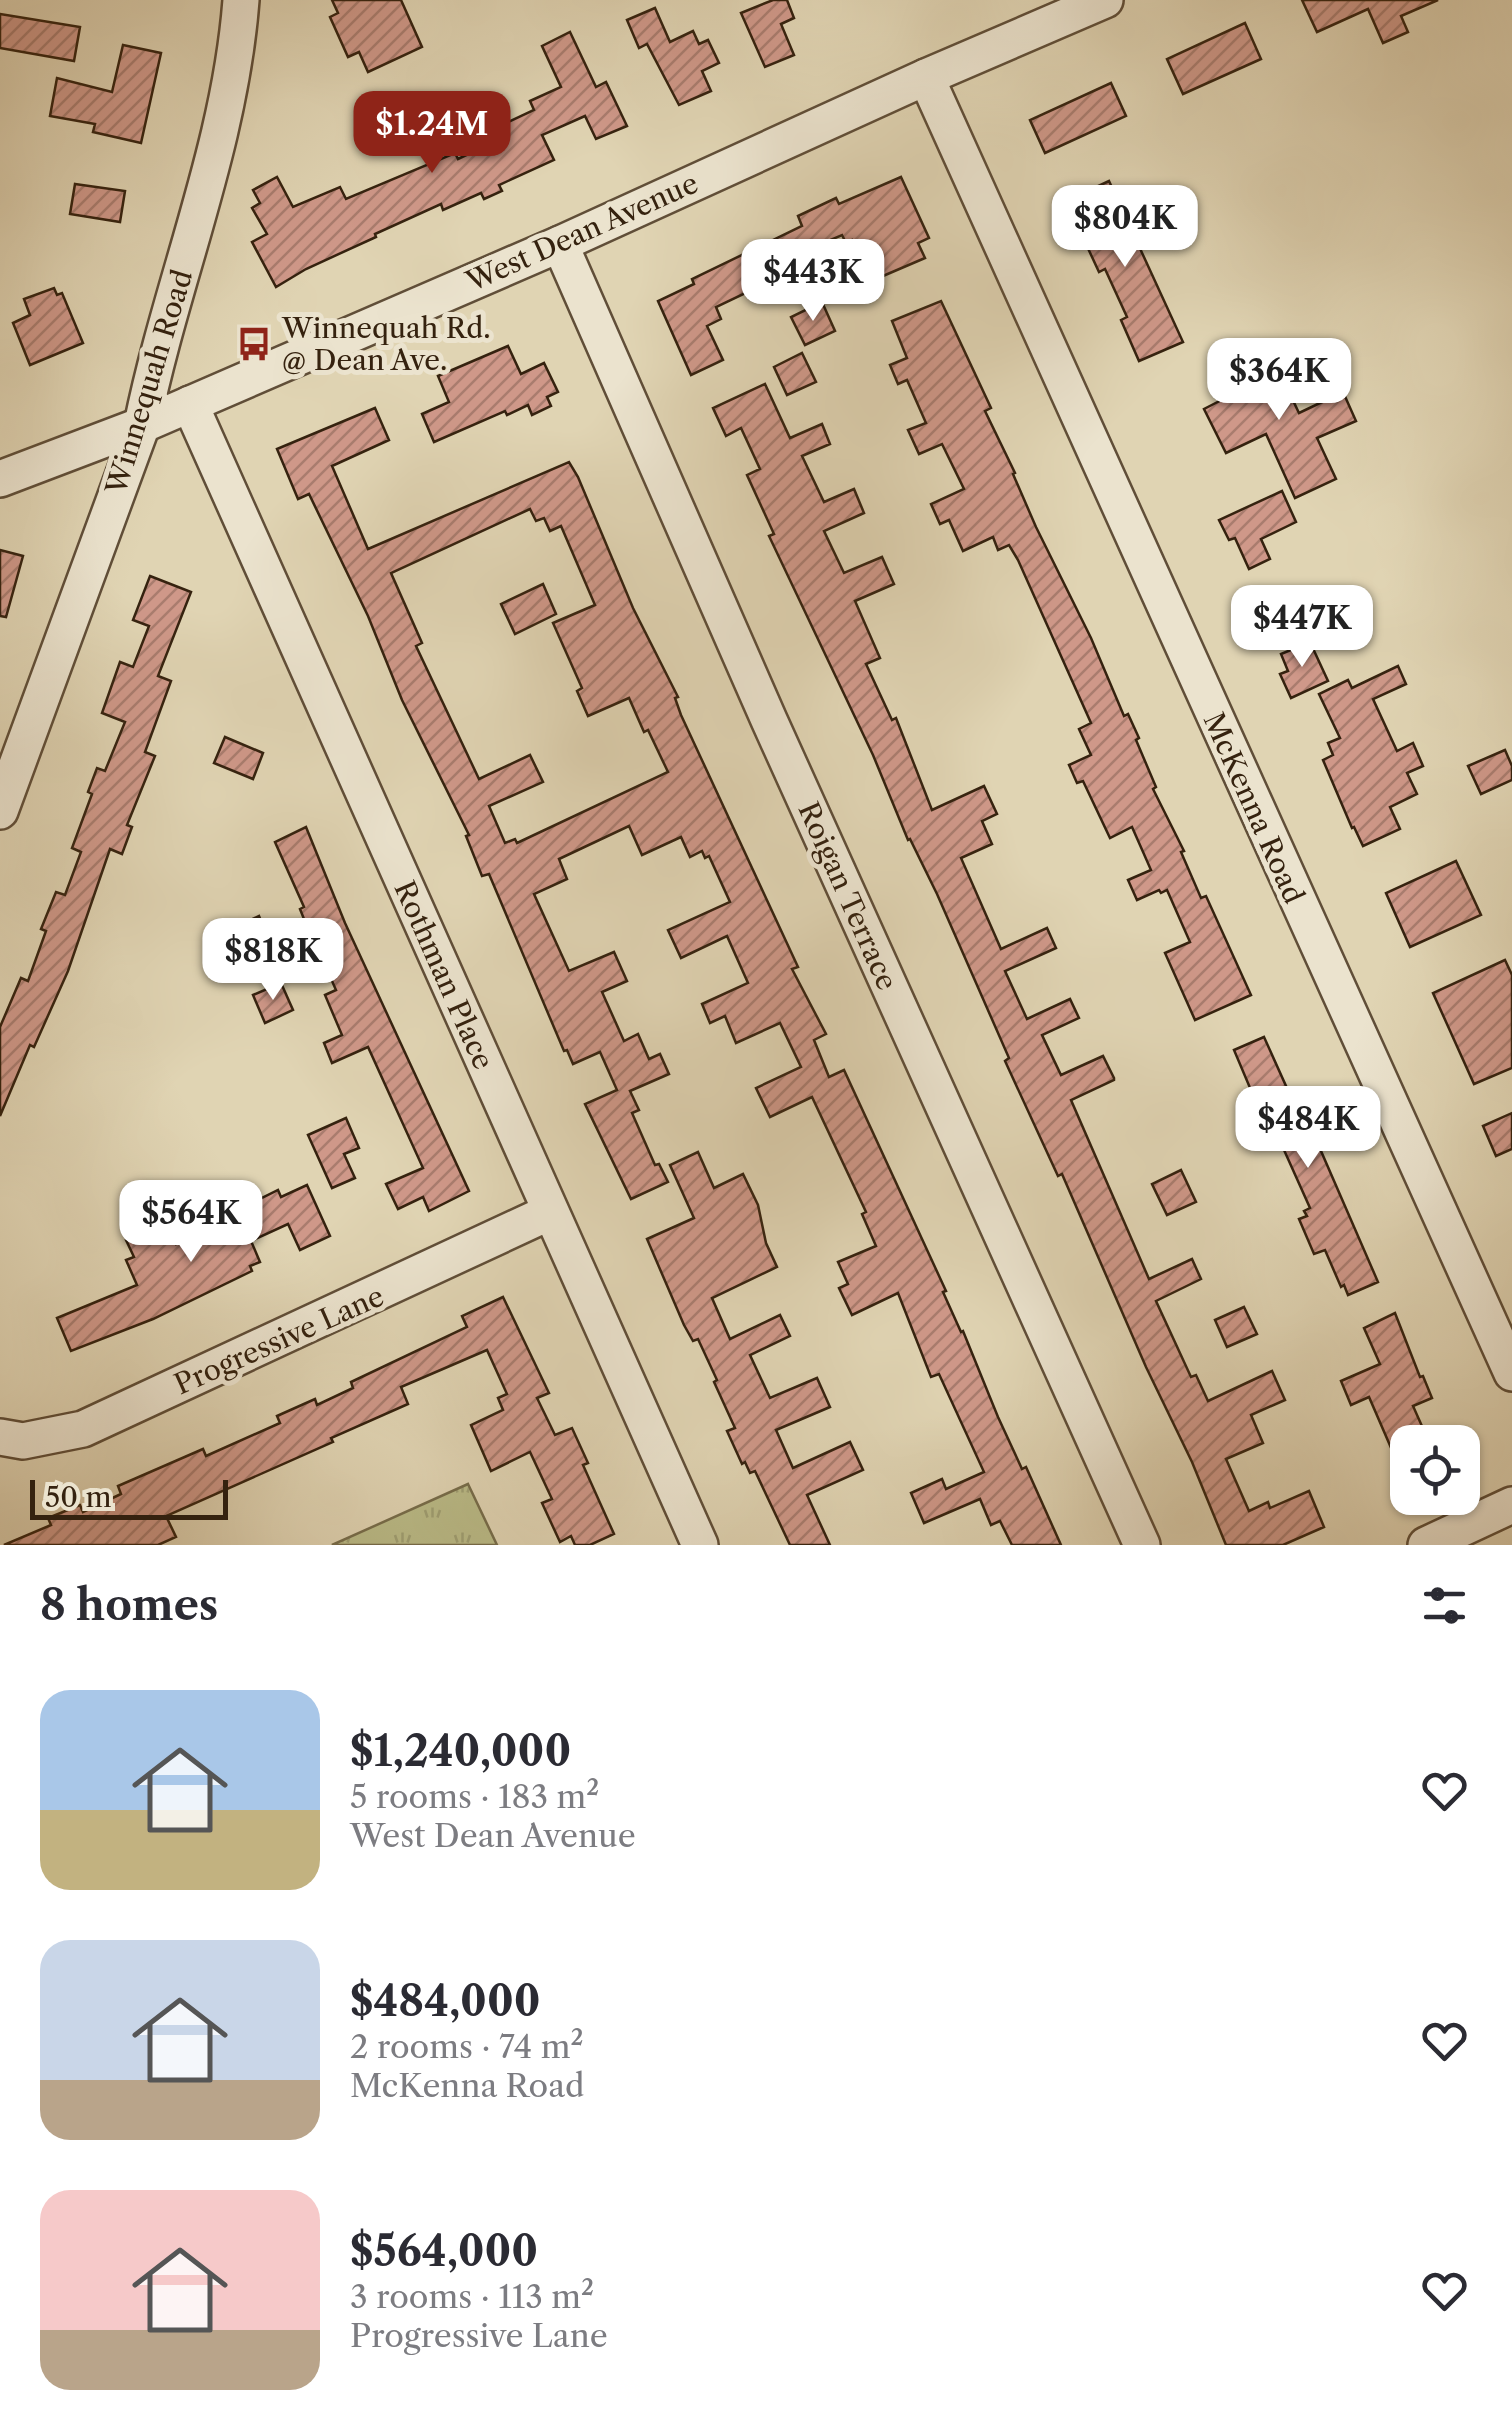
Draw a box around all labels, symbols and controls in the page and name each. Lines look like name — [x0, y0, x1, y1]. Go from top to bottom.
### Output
pin: $1.24M — [351, 91, 513, 176]
text: $1.24M — [376, 104, 488, 143]
street label: West Dean Avenue — [460, 166, 703, 299]
pin: $804K — [1055, 185, 1195, 270]
text: $804K — [1074, 198, 1176, 237]
pin: $443K — [743, 239, 883, 324]
text: $443K — [763, 252, 863, 291]
street label: Winnequah Road — [98, 266, 199, 499]
place label: Winnequah Rd. @ Dean Ave. — [281, 311, 491, 377]
bus stop icon: Winnequah Rd. @ Dean Ave. — [235, 325, 273, 363]
pin: $364K — [1209, 338, 1349, 423]
text: $364K — [1229, 351, 1329, 390]
pin: $447K — [1232, 585, 1372, 670]
text: $447K — [1253, 598, 1351, 637]
street label: McKenna Road — [1197, 707, 1311, 909]
street label: Roigan Terrace — [791, 797, 905, 995]
street label: Rothman Place — [387, 876, 501, 1074]
pin: $818K — [203, 918, 343, 1003]
text: $818K — [224, 931, 322, 970]
pin: $484K — [1238, 1086, 1378, 1171]
text: $484K — [1257, 1099, 1359, 1138]
pin: $564K — [121, 1180, 261, 1265]
text: $564K — [141, 1193, 241, 1232]
street label: Progressive Lane — [169, 1279, 389, 1401]
map controls — [1390, 1425, 1480, 1515]
button: locate — [1390, 1425, 1480, 1515]
scale bar — [30, 1475, 228, 1520]
text: 50 m — [45, 1480, 112, 1514]
icon: filters — [1417, 1578, 1472, 1633]
text: 8 homes — [40, 1579, 218, 1631]
text: $1,240,000 — [350, 1725, 571, 1777]
icon: home — [120, 1730, 240, 1850]
icon: heart — [1417, 1763, 1472, 1818]
text: 5 rooms · 183 m² — [350, 1777, 599, 1816]
text: West Dean Avenue — [350, 1816, 636, 1855]
text: $484,000 — [350, 1975, 540, 2027]
icon: home — [120, 1980, 240, 2100]
icon: heart — [1417, 2013, 1472, 2068]
text: 2 rooms · 74 m² — [350, 2027, 584, 2066]
text: McKenna Road — [350, 2066, 585, 2105]
text: $564,000 — [350, 2225, 538, 2277]
icon: home — [120, 2230, 240, 2350]
icon: heart — [1417, 2263, 1472, 2318]
text: 3 rooms · 113 m² — [350, 2277, 594, 2316]
text: Progressive Lane — [350, 2316, 608, 2355]

